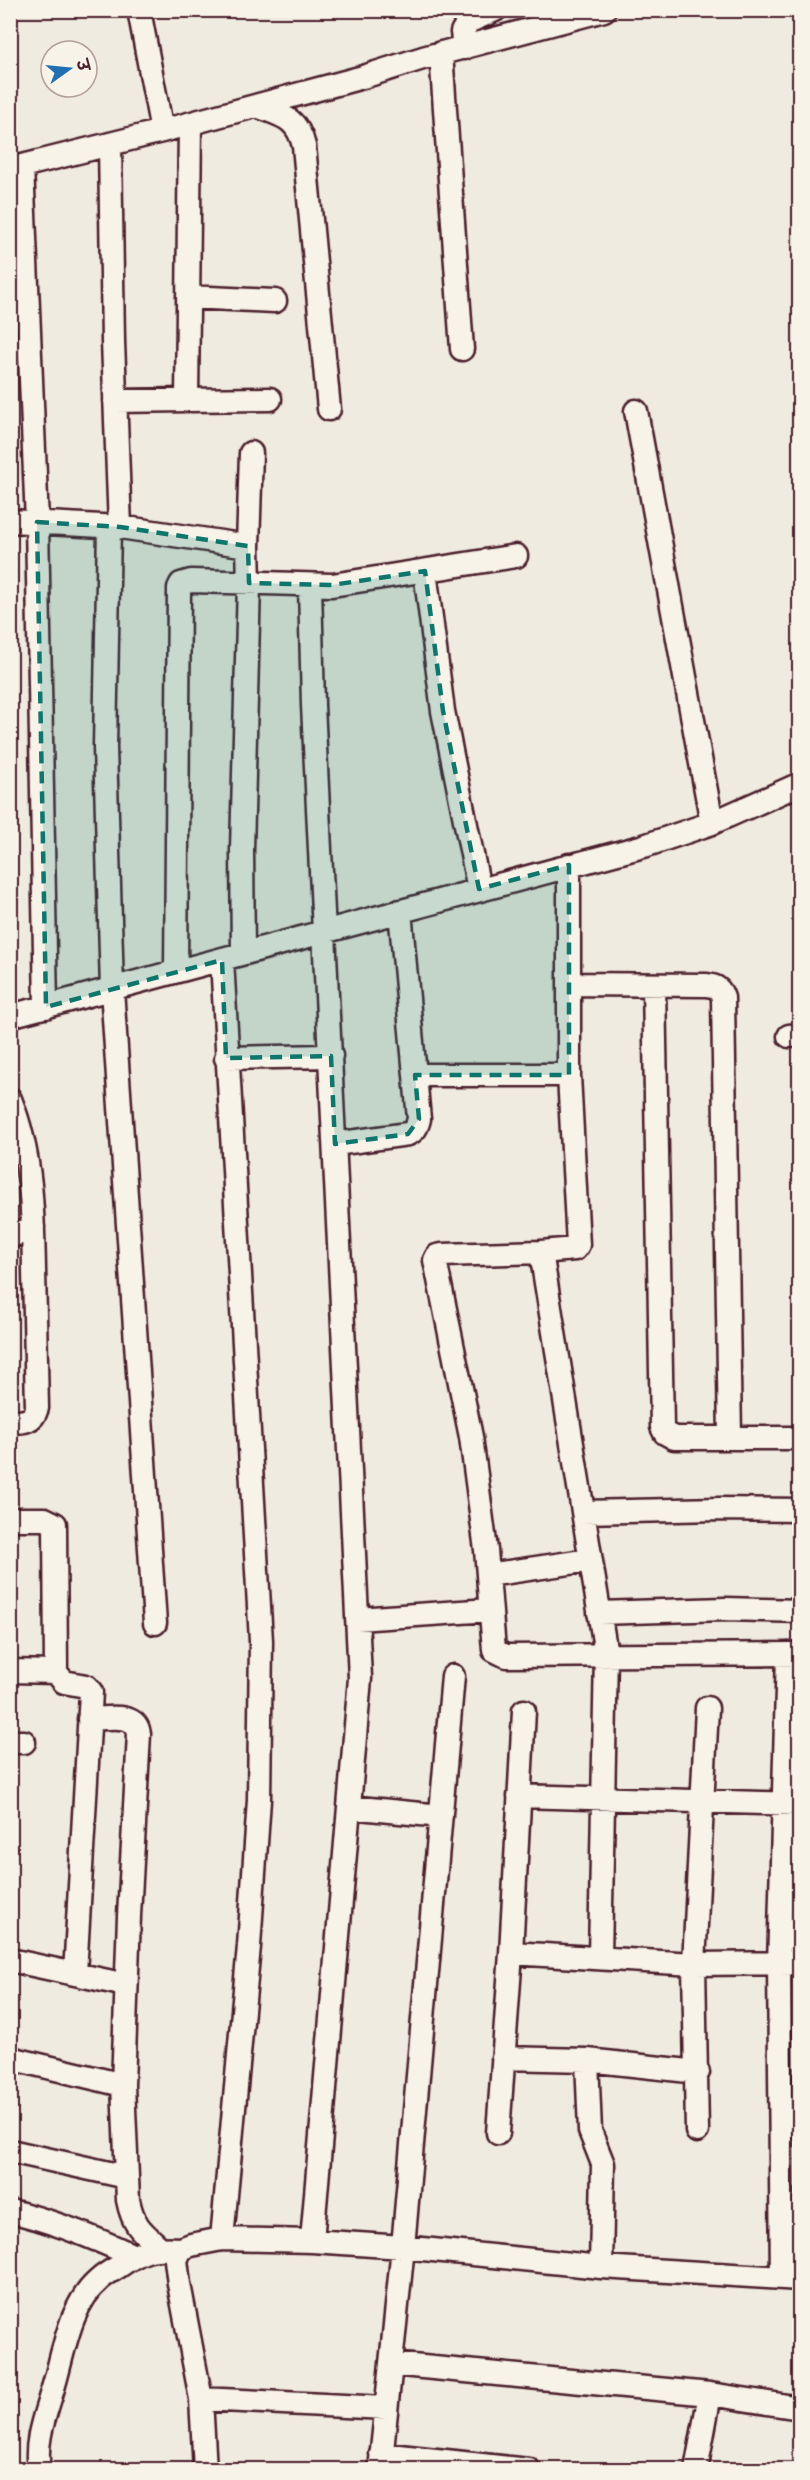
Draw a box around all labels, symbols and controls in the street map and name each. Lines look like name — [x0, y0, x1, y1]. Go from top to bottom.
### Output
north arrow — [39, 39, 99, 99]
text: उ — [71, 56, 93, 74]

